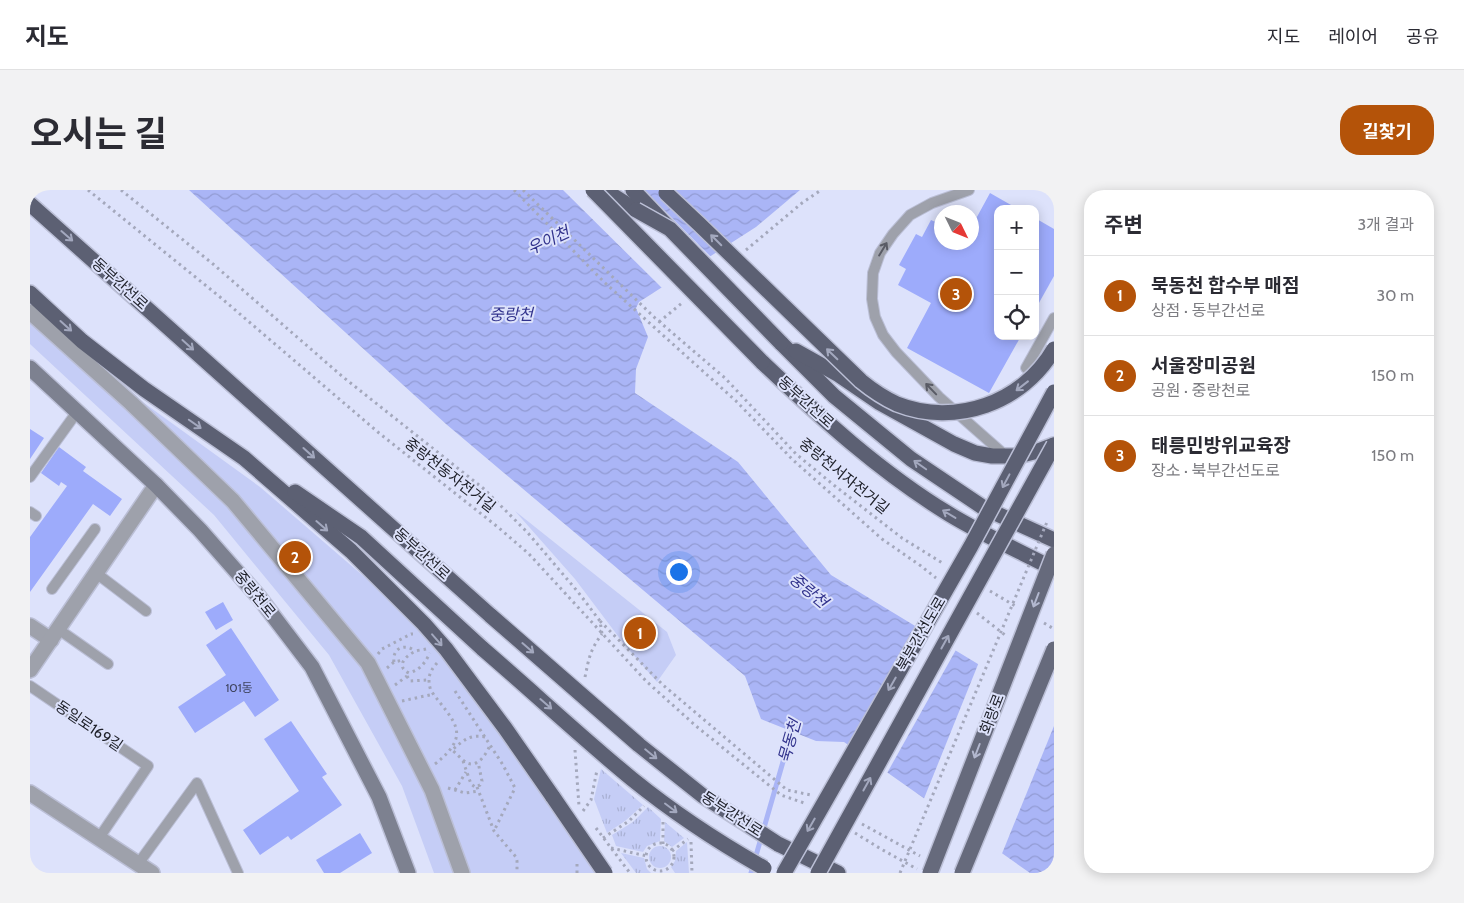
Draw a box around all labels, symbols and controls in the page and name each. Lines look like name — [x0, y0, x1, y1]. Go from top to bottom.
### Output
text: 지도 — [25, 22, 69, 51]
text: 지도 — [1267, 26, 1300, 48]
text: 레이어 — [1328, 26, 1378, 48]
text: 공유 — [1406, 26, 1439, 48]
button: 길찾기 — [1340, 105, 1434, 155]
text: 오시는 길 — [30, 112, 167, 155]
north arrow — [934, 205, 979, 250]
map controls — [994, 205, 1039, 340]
button: + — [994, 205, 1039, 250]
text: 주변 — [1104, 212, 1143, 237]
text: 3개 결과 — [1358, 215, 1414, 234]
water label: 우이천 — [524, 222, 574, 258]
one-way arrow — [60, 230, 73, 242]
one-way arrow — [710, 234, 722, 246]
one-way arrow — [878, 242, 888, 257]
button: − — [994, 250, 1039, 295]
street label: 동부간선로 — [88, 254, 152, 314]
text: 묵동천 합수부 매점 — [1151, 274, 1299, 297]
pin: 3 — [940, 275, 972, 313]
text: 1 — [1117, 286, 1123, 305]
text: 30 m — [1377, 286, 1414, 305]
button: locate — [994, 295, 1039, 340]
text: 상점 · 동부간선로 — [1151, 301, 1265, 320]
water label: 중랑천 — [489, 305, 535, 324]
one-way arrow — [60, 320, 72, 332]
one-way arrow — [181, 339, 194, 350]
one-way arrow — [826, 348, 839, 360]
text: 서울장미공원 — [1151, 354, 1256, 377]
text: 2 — [1116, 366, 1124, 385]
text: 150 m — [1371, 366, 1414, 385]
street label: 동부간선로 — [774, 372, 838, 432]
one-way arrow — [1015, 381, 1029, 391]
text: 공원 · 중랑천로 — [1151, 381, 1250, 400]
one-way arrow — [925, 383, 937, 395]
one-way arrow — [188, 419, 202, 429]
street label: 중랑천동자전거길 — [401, 434, 499, 516]
street label: 중랑천서자전거길 — [795, 434, 893, 518]
text: 태릉민방위교육장 — [1151, 434, 1291, 457]
text: 3 — [1116, 446, 1124, 465]
text: 150 m — [1371, 446, 1414, 465]
one-way arrow — [302, 447, 315, 459]
one-way arrow — [914, 460, 928, 470]
text: 장소 · 북부간선도로 — [1151, 461, 1280, 480]
one-way arrow — [1001, 474, 1011, 489]
one-way arrow — [942, 508, 956, 518]
one-way arrow — [316, 520, 329, 531]
street label: 동부간선로 — [390, 524, 454, 584]
pin: 2 — [279, 538, 311, 576]
your location — [666, 559, 692, 585]
street label: 중랑천로 — [231, 567, 279, 621]
water label: 중랑천 — [786, 569, 833, 613]
one-way arrow — [1031, 592, 1040, 607]
street label: 북부간선도로 — [893, 594, 949, 674]
pin: 1 — [624, 614, 656, 652]
one-way arrow — [432, 633, 443, 646]
one-way arrow — [941, 635, 950, 650]
one-way arrow — [521, 642, 534, 653]
one-way arrow — [887, 676, 896, 691]
house number: 101동 — [225, 680, 253, 695]
street label: 화랑로 — [976, 691, 1008, 737]
street label: 동일로169길 — [52, 697, 126, 755]
one-way arrow — [540, 698, 553, 710]
water label: 묵동천 — [774, 715, 805, 765]
one-way arrow — [972, 743, 982, 758]
one-way arrow — [644, 749, 657, 760]
one-way arrow — [862, 778, 872, 792]
street label: 동부간선로 — [698, 788, 766, 840]
one-way arrow — [664, 803, 678, 813]
one-way arrow — [806, 817, 815, 832]

